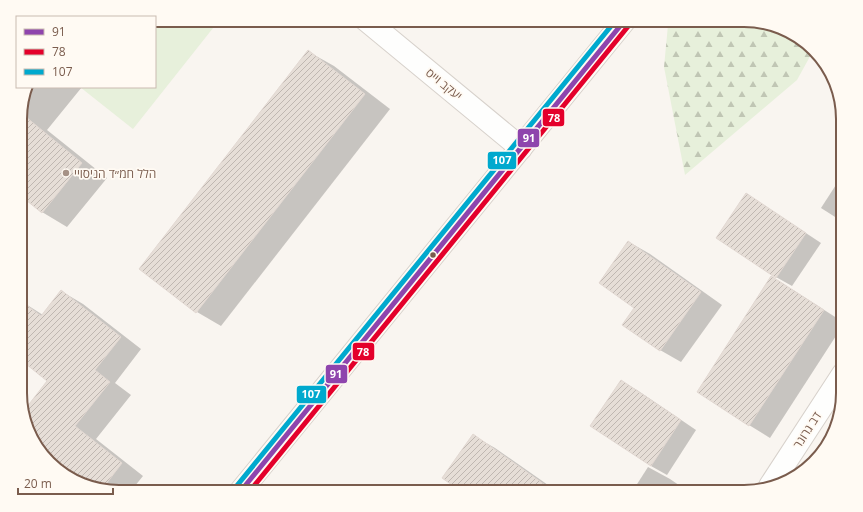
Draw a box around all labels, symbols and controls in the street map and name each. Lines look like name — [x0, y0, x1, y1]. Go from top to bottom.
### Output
legend — [16, 16, 156, 88]
text: 91 — [52, 23, 66, 40]
text: 78 — [52, 43, 66, 60]
text: 107 — [52, 63, 73, 80]
street label: יעקב וייס — [422, 64, 466, 104]
line badge: 78 — [542, 108, 565, 127]
text: 78 — [548, 110, 560, 125]
line badge: 91 — [517, 128, 540, 148]
text: 91 — [523, 130, 535, 145]
line badge: 107 — [487, 151, 517, 170]
text: 107 — [493, 152, 511, 167]
place label: הלל חמ״ד הניסויי — [74, 165, 156, 182]
marker: הלל חמ״ד הניסויי — [61, 168, 71, 178]
unlabelled marker — [428, 250, 438, 260]
line badge: 78 — [352, 342, 375, 361]
text: 78 — [357, 344, 369, 359]
line badge: 91 — [325, 364, 348, 384]
text: 91 — [330, 366, 342, 381]
line badge: 107 — [296, 385, 327, 404]
text: 107 — [302, 386, 320, 401]
street label: דב גרונר — [789, 408, 825, 452]
scale bar — [18, 470, 113, 496]
text: 20 m — [24, 475, 52, 492]

